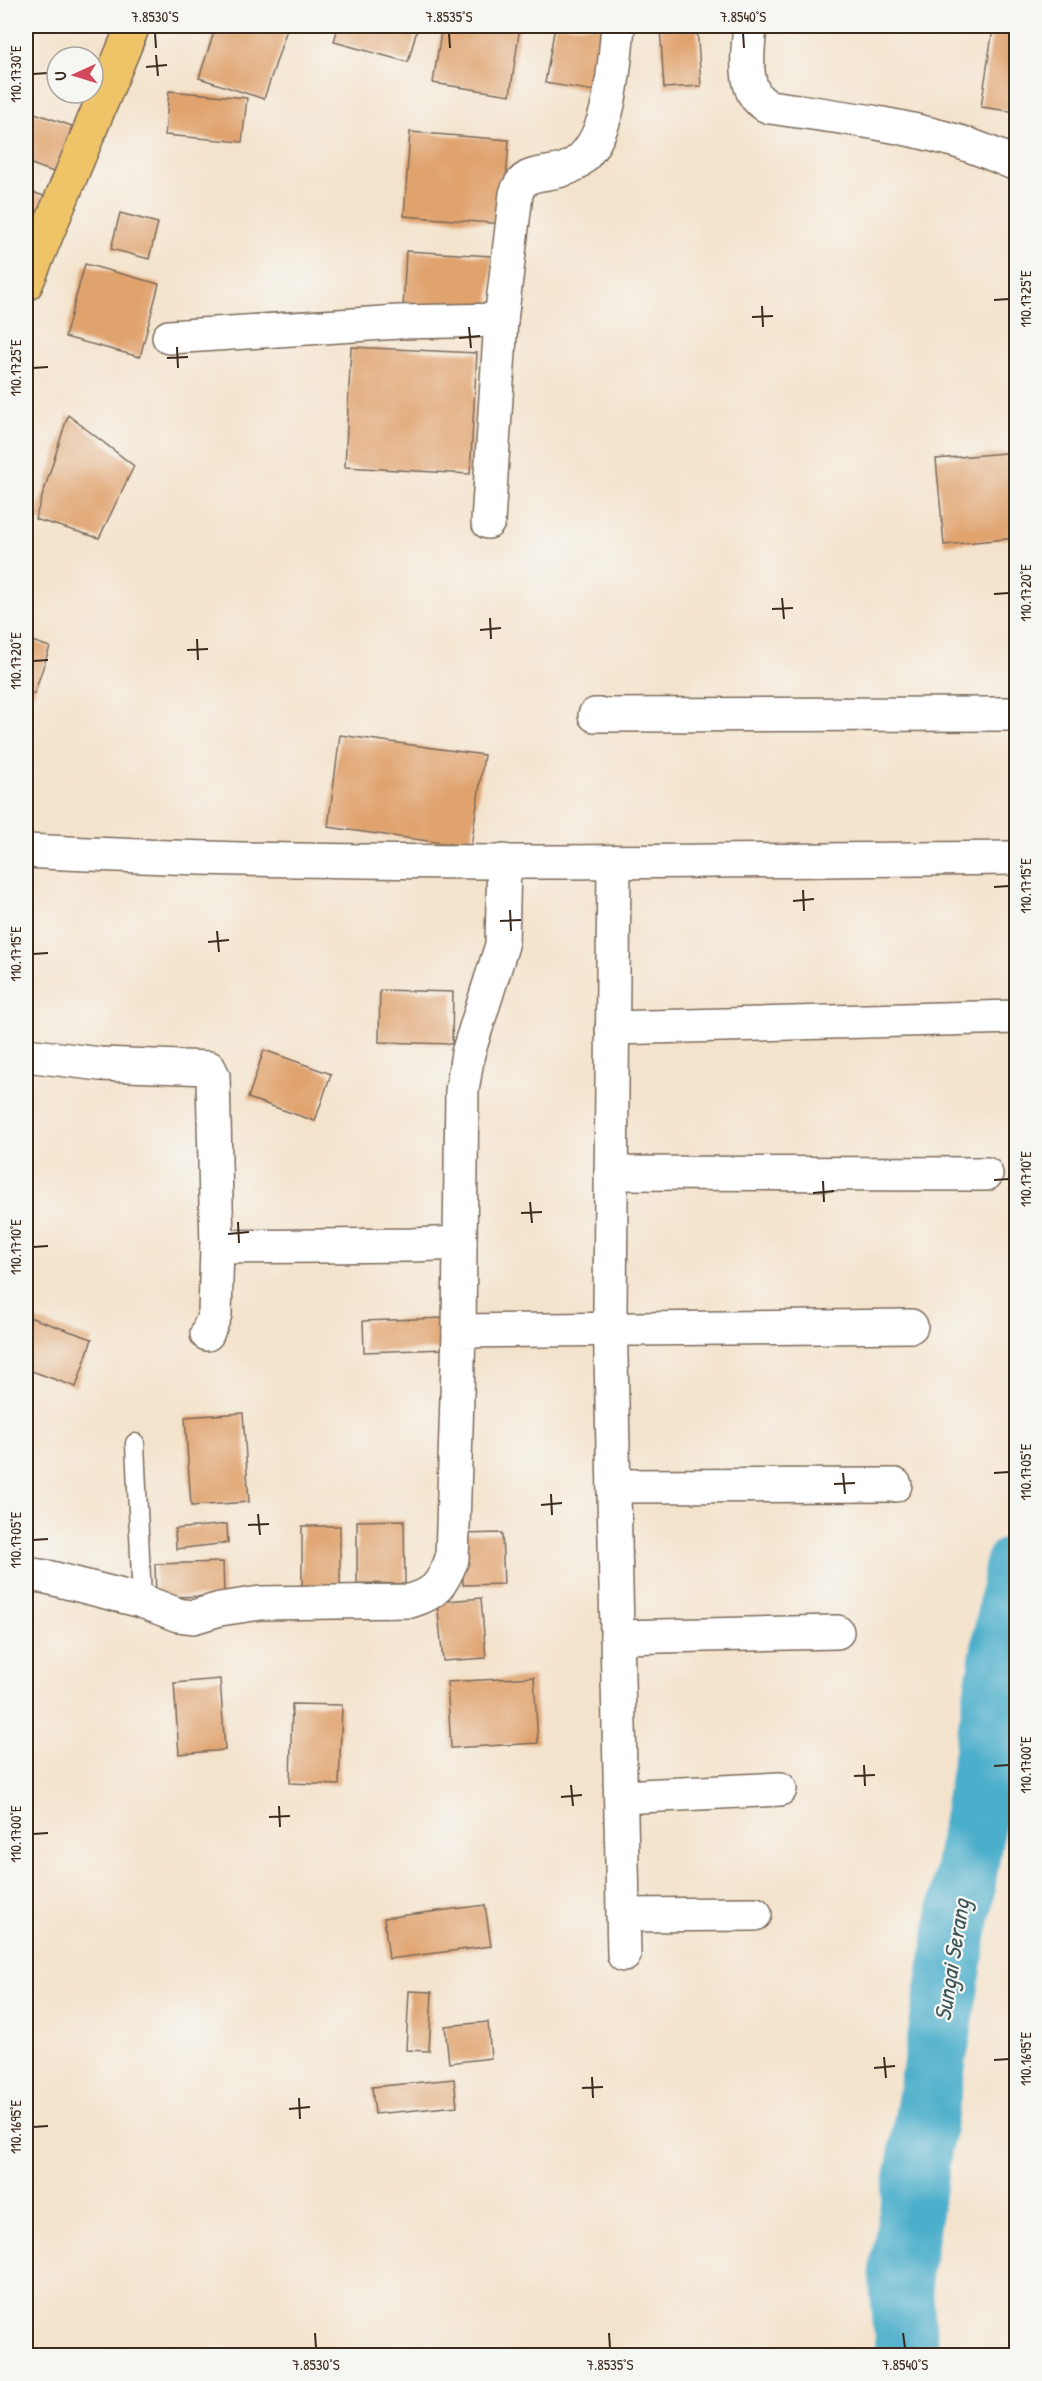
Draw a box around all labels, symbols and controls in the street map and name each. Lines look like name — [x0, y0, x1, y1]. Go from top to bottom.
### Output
text: 7.8530°S — [131, 6, 179, 27]
text: 7.8535°S — [426, 6, 473, 27]
text: 7.8540°S — [720, 6, 766, 27]
text: 110.1730°E — [5, 45, 26, 103]
north arrow — [45, 45, 105, 105]
text: U — [49, 71, 71, 81]
text: 110.1725°E — [1015, 270, 1036, 328]
text: 110.1725°E — [5, 339, 26, 397]
text: 110.1720°E — [1015, 564, 1036, 622]
text: 110.1720°E — [5, 632, 26, 690]
text: 110.1715°E — [1015, 858, 1036, 914]
text: 110.1715°E — [5, 926, 26, 982]
text: 110.1710°E — [1015, 1151, 1036, 1207]
text: 110.1710°E — [5, 1219, 26, 1275]
text: 110.1705°E — [1015, 1443, 1036, 1500]
text: 110.1705°E — [5, 1511, 26, 1568]
text: 110.1700°E — [1015, 1736, 1036, 1794]
text: 110.1700°E — [5, 1805, 26, 1863]
water label: Sungai Serang — [926, 1895, 978, 2023]
text: 110.1695°E — [1015, 2032, 1036, 2086]
text: 110.1695°E — [5, 2100, 26, 2154]
text: 7.8530°S — [292, 2354, 340, 2375]
text: 7.8535°S — [587, 2354, 634, 2375]
text: 7.8540°S — [882, 2354, 928, 2375]

